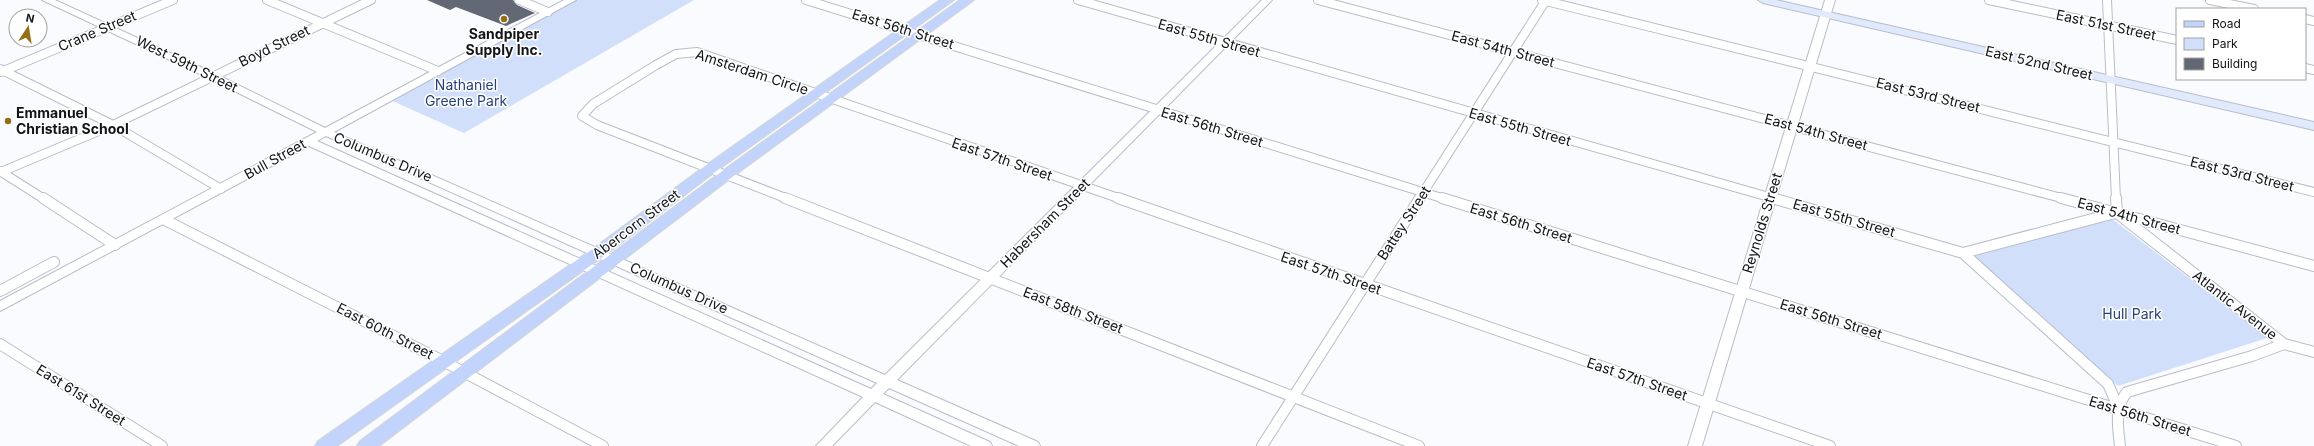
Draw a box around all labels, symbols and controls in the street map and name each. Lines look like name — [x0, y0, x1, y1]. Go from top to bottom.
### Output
street label: East 56th Street — [850, 5, 957, 52]
street label: Crane Street — [55, 6, 139, 55]
street label: East 51st Street — [2055, 6, 2158, 43]
north arrow — [8, 8, 48, 48]
legend — [2176, 8, 2306, 80]
text: N — [25, 10, 36, 26]
marker: Sandpiper Supply Inc. — [499, 14, 509, 24]
street label: East 55th Street — [1156, 15, 1263, 60]
text: Road — [2212, 16, 2241, 31]
street label: Boyd Street — [236, 21, 312, 70]
place label: Sandpiper Supply Inc. — [466, 25, 542, 58]
street label: East 54th Street — [1450, 27, 1557, 71]
street label: West 59th Street — [134, 32, 241, 96]
text: Park — [2212, 36, 2238, 51]
street label: East 52nd Street — [1984, 42, 2095, 83]
street label: Amsterdam Circle — [694, 45, 811, 98]
text: Building — [2212, 56, 2257, 71]
street label: East 53rd Street — [1874, 73, 1982, 116]
park label: Nathaniel Greene Park — [425, 76, 507, 109]
street label: East 56th Street — [1159, 103, 1266, 150]
place label: Emmanuel Christian School — [16, 104, 129, 137]
street label: East 55th Street — [1467, 104, 1574, 149]
street label: East 54th Street — [1763, 110, 1870, 154]
marker: Emmanuel Christian School — [3, 116, 13, 126]
street label: Columbus Drive — [331, 128, 435, 185]
street label: East 57th Street — [950, 133, 1055, 184]
street label: Bull Street — [241, 135, 309, 182]
street label: East 53rd Street — [2188, 152, 2296, 195]
street label: Reynolds Street — [1738, 170, 1785, 275]
street label: Habersham Street — [996, 174, 1093, 271]
street label: Battey Street — [1373, 182, 1434, 263]
street label: Abercorn Street — [589, 185, 683, 262]
street label: East 54th Street — [2076, 194, 2183, 238]
street label: East 55th Street — [1791, 195, 1898, 240]
street label: East 56th Street — [1468, 199, 1575, 246]
street label: East 57th Street — [1279, 247, 1384, 298]
street label: Columbus Drive — [628, 258, 731, 317]
street label: Atlantic Avenue — [2190, 266, 2281, 343]
street label: East 58th Street — [1021, 283, 1126, 337]
street label: East 56th Street — [1778, 295, 1885, 342]
street label: East 60th Street — [334, 299, 437, 362]
park label: Hull Park — [2102, 305, 2162, 322]
street label: East 57th Street — [1585, 353, 1690, 404]
street label: East 61st Street — [34, 360, 129, 429]
street label: East 56th Street — [2087, 392, 2194, 439]

